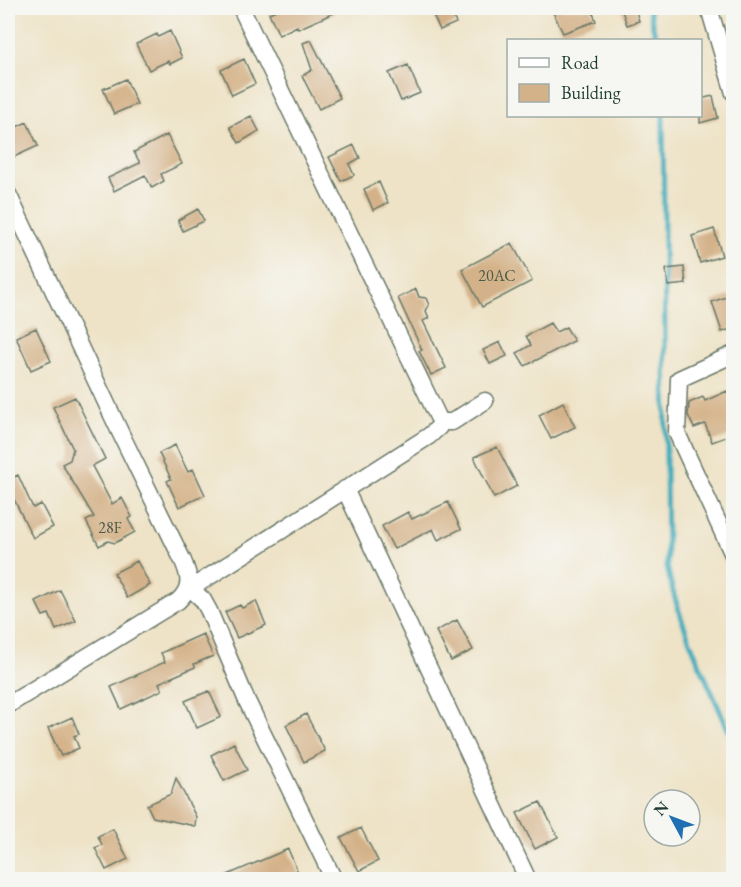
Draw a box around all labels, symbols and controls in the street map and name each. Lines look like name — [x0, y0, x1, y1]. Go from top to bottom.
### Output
legend — [507, 39, 702, 117]
text: Road — [561, 51, 600, 74]
text: Building — [561, 81, 621, 104]
house number: 20AC — [478, 265, 516, 286]
house number: 28F — [98, 517, 122, 538]
north arrow — [642, 788, 702, 848]
text: N — [649, 797, 673, 820]

